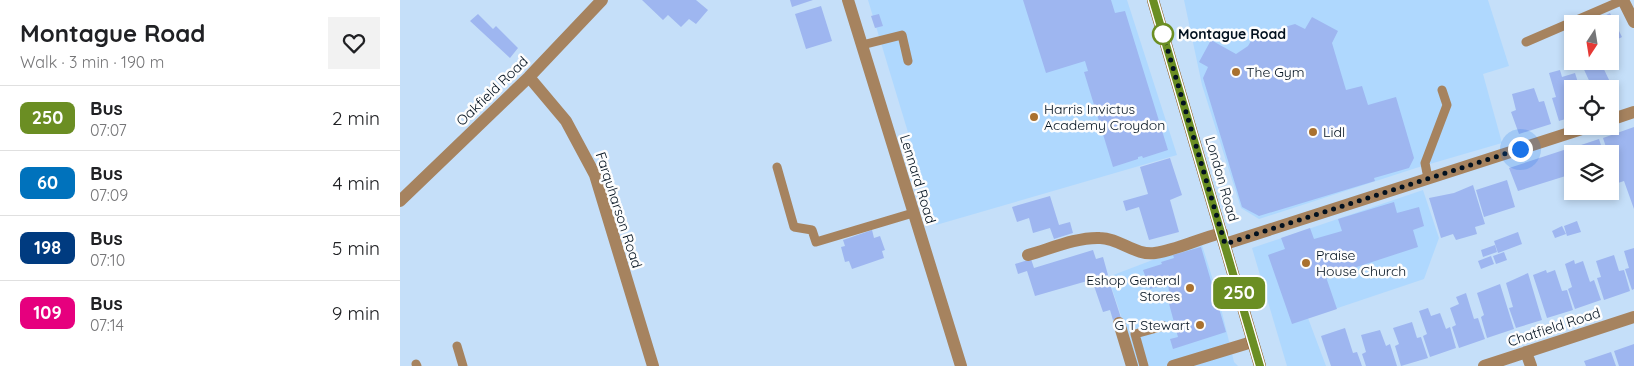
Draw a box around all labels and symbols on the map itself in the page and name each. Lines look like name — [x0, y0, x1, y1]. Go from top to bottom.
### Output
north arrow — [1564, 15, 1619, 70]
marker: Montague Road — [1152, 23, 1174, 45]
place label: Montague Road — [1178, 25, 1286, 43]
street label: Oakfield Road — [452, 52, 532, 130]
place label: The Gym — [1246, 63, 1305, 81]
marker: The Gym — [1230, 66, 1242, 78]
place label: Harris Invictus Academy Croydon — [1044, 100, 1165, 134]
marker: Harris Invictus Academy Croydon — [1028, 111, 1040, 123]
place label: Lidl — [1323, 123, 1345, 141]
marker: Lidl — [1307, 126, 1319, 138]
street label: Lennard Road — [896, 132, 940, 226]
street label: London Road — [1201, 134, 1243, 224]
your location — [1508, 137, 1533, 162]
street label: Farquharson Road — [592, 150, 646, 270]
place label: Praise House Church — [1316, 246, 1406, 280]
marker: Praise House Church — [1300, 257, 1312, 269]
place label: Eshop General Stores — [1086, 271, 1180, 305]
line badge: 250 — [1210, 277, 1268, 309]
marker: Eshop General Stores — [1184, 282, 1196, 294]
street label: Chatfield Road — [1505, 304, 1603, 350]
place label: G T Stewart — [1115, 316, 1190, 334]
marker: G T Stewart — [1194, 319, 1206, 331]

